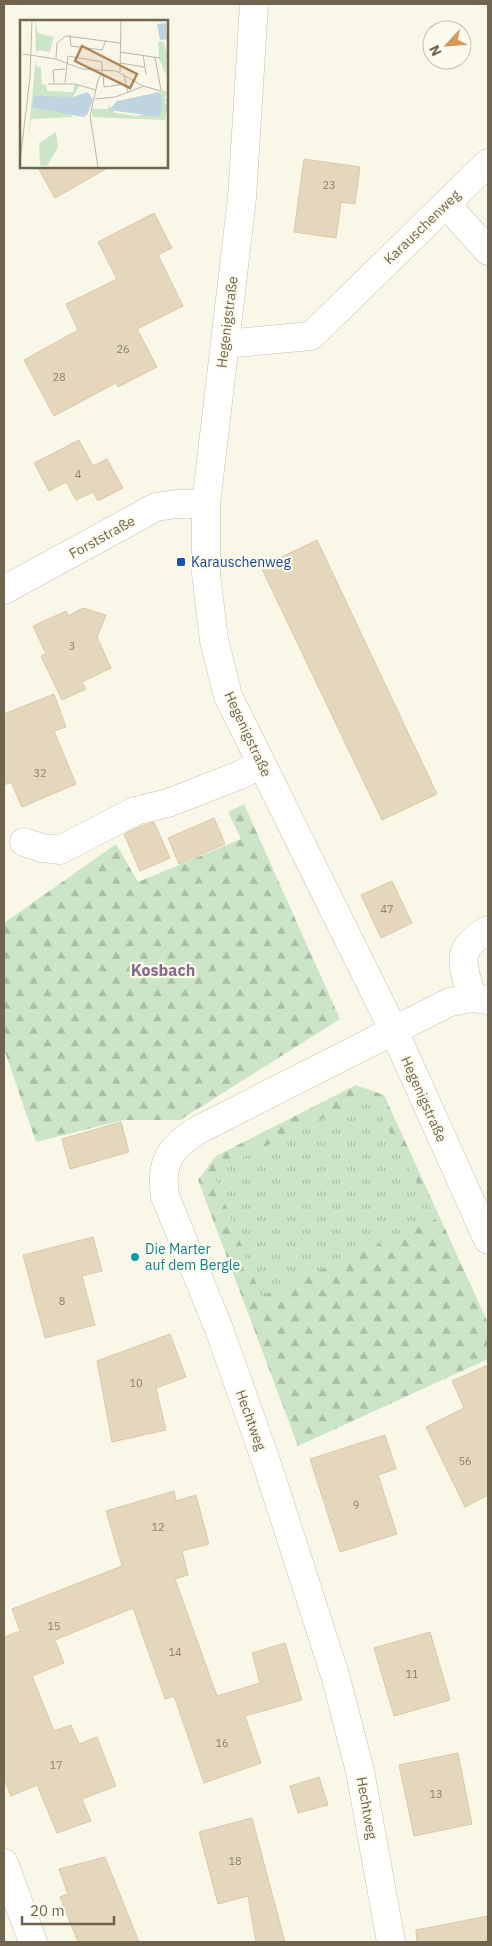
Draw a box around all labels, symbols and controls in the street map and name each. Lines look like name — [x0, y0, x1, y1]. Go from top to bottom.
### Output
inset map — [20, 20, 168, 168]
north arrow — [422, 20, 472, 70]
text: N — [425, 42, 446, 59]
house number: 23 — [322, 178, 336, 192]
street label: Karauschenweg — [380, 185, 465, 268]
street label: Hegenigstraße — [212, 275, 242, 369]
house number: 26 — [116, 342, 130, 356]
house number: 28 — [52, 370, 66, 384]
house number: 4 — [75, 467, 82, 481]
street label: Forststraße — [66, 511, 139, 563]
place label: Karauschenweg — [191, 553, 291, 571]
marker: Karauschenweg — [175, 556, 187, 568]
house number: 3 — [69, 639, 75, 653]
street label: Hegenigstraße — [220, 688, 276, 780]
house number: 32 — [33, 766, 47, 780]
house number: 47 — [380, 902, 394, 916]
district label: Kosbach — [131, 960, 195, 980]
street label: Hegenigstraße — [397, 1053, 451, 1145]
place label: Die Marter auf dem Bergle — [145, 1240, 240, 1274]
marker: Die Marter auf dem Bergle — [129, 1251, 141, 1263]
house number: 8 — [59, 1294, 65, 1308]
house number: 10 — [129, 1376, 143, 1390]
street label: Hechtweg — [232, 1387, 270, 1453]
house number: 56 — [458, 1454, 472, 1468]
house number: 9 — [353, 1498, 359, 1512]
house number: 12 — [151, 1520, 165, 1534]
house number: 15 — [47, 1619, 61, 1633]
house number: 14 — [168, 1645, 182, 1659]
house number: 11 — [405, 1667, 419, 1681]
house number: 16 — [215, 1736, 229, 1750]
house number: 17 — [49, 1758, 63, 1772]
street label: Hechtweg — [353, 1775, 381, 1841]
house number: 13 — [429, 1787, 443, 1801]
house number: 18 — [228, 1854, 242, 1868]
scale bar — [22, 1894, 115, 1926]
text: 20 m — [30, 1901, 65, 1920]

